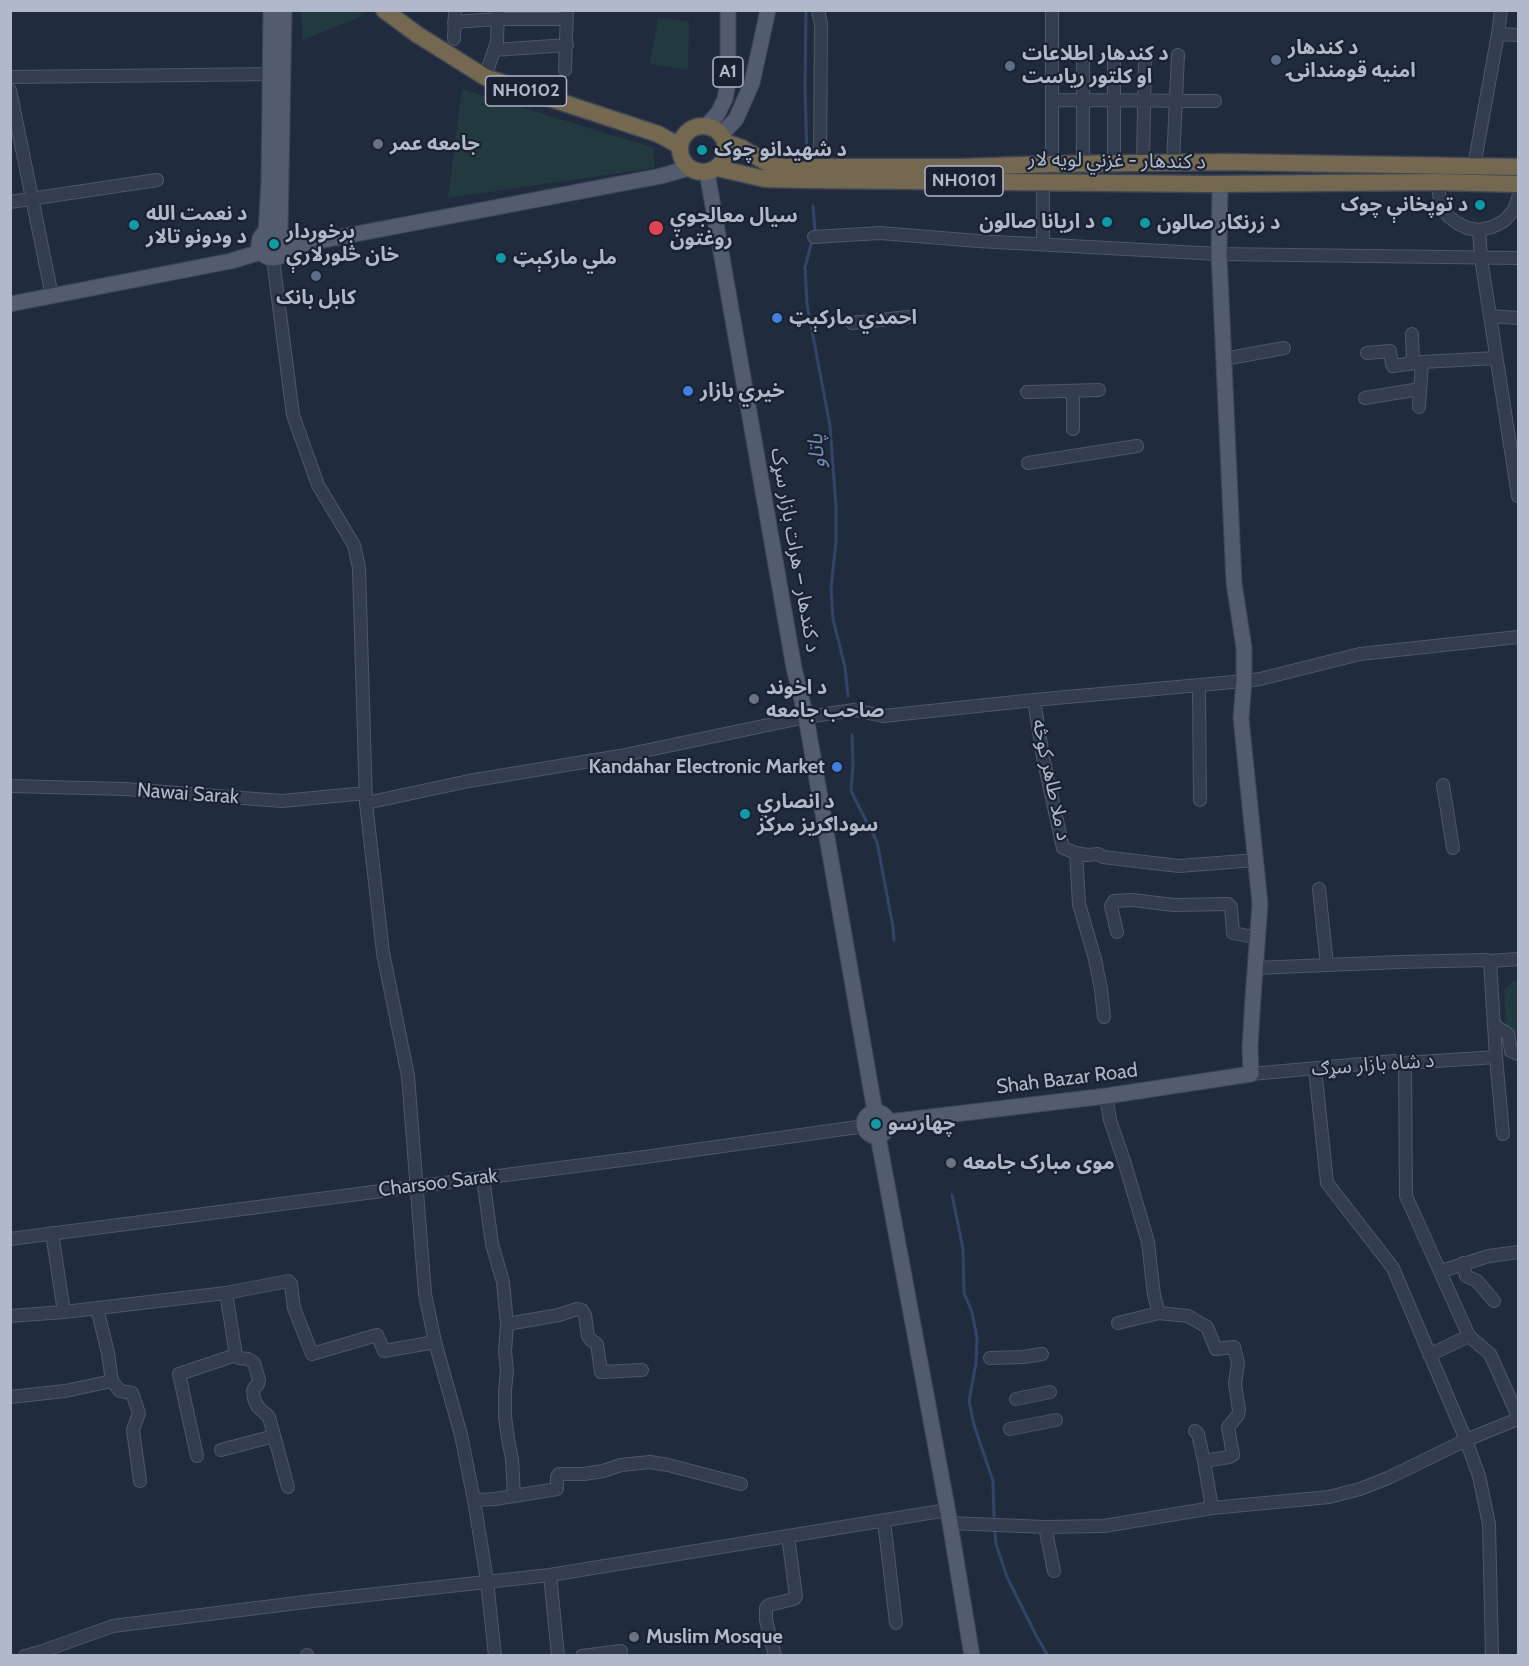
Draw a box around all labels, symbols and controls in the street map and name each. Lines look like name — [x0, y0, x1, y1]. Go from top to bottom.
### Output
place label: د کندهار امنيه قومندانۍ — [1288, 36, 1416, 83]
place label: د کندهار اطلاعات او کلتور رياست — [1022, 42, 1169, 89]
marker: د کندهار امنيه قومندانۍ — [1269, 53, 1283, 67]
road number: A1 — [713, 57, 743, 87]
marker: د کندهار اطلاعات او کلتور رياست — [1003, 59, 1017, 73]
road number: NH0102 — [486, 76, 566, 106]
place label: جامعه عمر — [390, 132, 480, 156]
marker: جامعه عمر — [371, 137, 385, 151]
place label: د شهيدانو چوک — [714, 138, 847, 162]
marker: د شهيدانو چوک — [695, 143, 709, 157]
street label: د کندهار - غزني لويه لار — [1028, 147, 1206, 175]
road number: NH0101 — [925, 166, 1003, 196]
place label: د توپخانې چوک — [1341, 193, 1468, 217]
marker: د توپخانې چوک — [1473, 198, 1487, 212]
place label: د نعمت الله د ودونو تالار — [146, 202, 247, 249]
place label: سيال معالجوي روغتون — [670, 204, 798, 251]
place label: د اریانا صالون — [979, 210, 1095, 234]
place label: د زرنګار صالون — [1157, 211, 1280, 235]
marker: د اریانا صالون — [1100, 215, 1114, 229]
marker: د زرنګار صالون — [1138, 216, 1152, 230]
marker: د نعمت الله د ودونو تالار — [127, 218, 141, 232]
marker: سيال معالجوي روغتون — [647, 219, 665, 237]
place label: برخوردار خان څلورلارې — [286, 220, 399, 267]
marker: برخوردار خان څلورلارې — [267, 237, 281, 251]
place label: ملي مارکېټ — [513, 246, 617, 270]
marker: ملي مارکېټ — [494, 251, 508, 265]
marker: کابل بانک — [309, 269, 323, 283]
place label: کابل بانک — [276, 286, 356, 310]
place label: احمدي مارکېټ — [789, 306, 917, 330]
marker: احمدي مارکېټ — [770, 311, 784, 325]
place label: خیري بازار — [700, 379, 785, 403]
marker: خیري بازار — [681, 384, 695, 398]
water label: پاتاو — [803, 433, 831, 469]
street label: د کندهار – هرات بازار سړک — [765, 446, 825, 654]
place label: د اخوند صاحب جامعه — [766, 676, 884, 723]
marker: د اخوند صاحب جامعه — [747, 692, 761, 706]
street label: د ملا طاهر کوڅه — [1026, 717, 1076, 843]
place label: Kandahar Electronic Market — [588, 755, 825, 779]
marker: Kandahar Electronic Market — [830, 760, 844, 774]
street label: Nawai Sarak — [136, 778, 240, 810]
place label: د انصاري سوداګریز مرکز — [757, 790, 878, 837]
marker: د انصاري سوداګریز مرکز — [738, 807, 752, 821]
street label: د شاه بازار سړګ — [1311, 1049, 1435, 1081]
street label: Shah Bazar Road — [995, 1058, 1139, 1100]
place label: چهارسو — [888, 1112, 955, 1136]
marker: چهارسو — [869, 1117, 883, 1131]
place label: موی مبارک جامعه — [963, 1151, 1115, 1175]
marker: موی مبارک جامعه — [944, 1156, 958, 1170]
street label: Charsoo Sarak — [377, 1164, 499, 1202]
place label: Muslim Mosque — [646, 1625, 783, 1649]
marker: Muslim Mosque — [627, 1630, 641, 1644]

